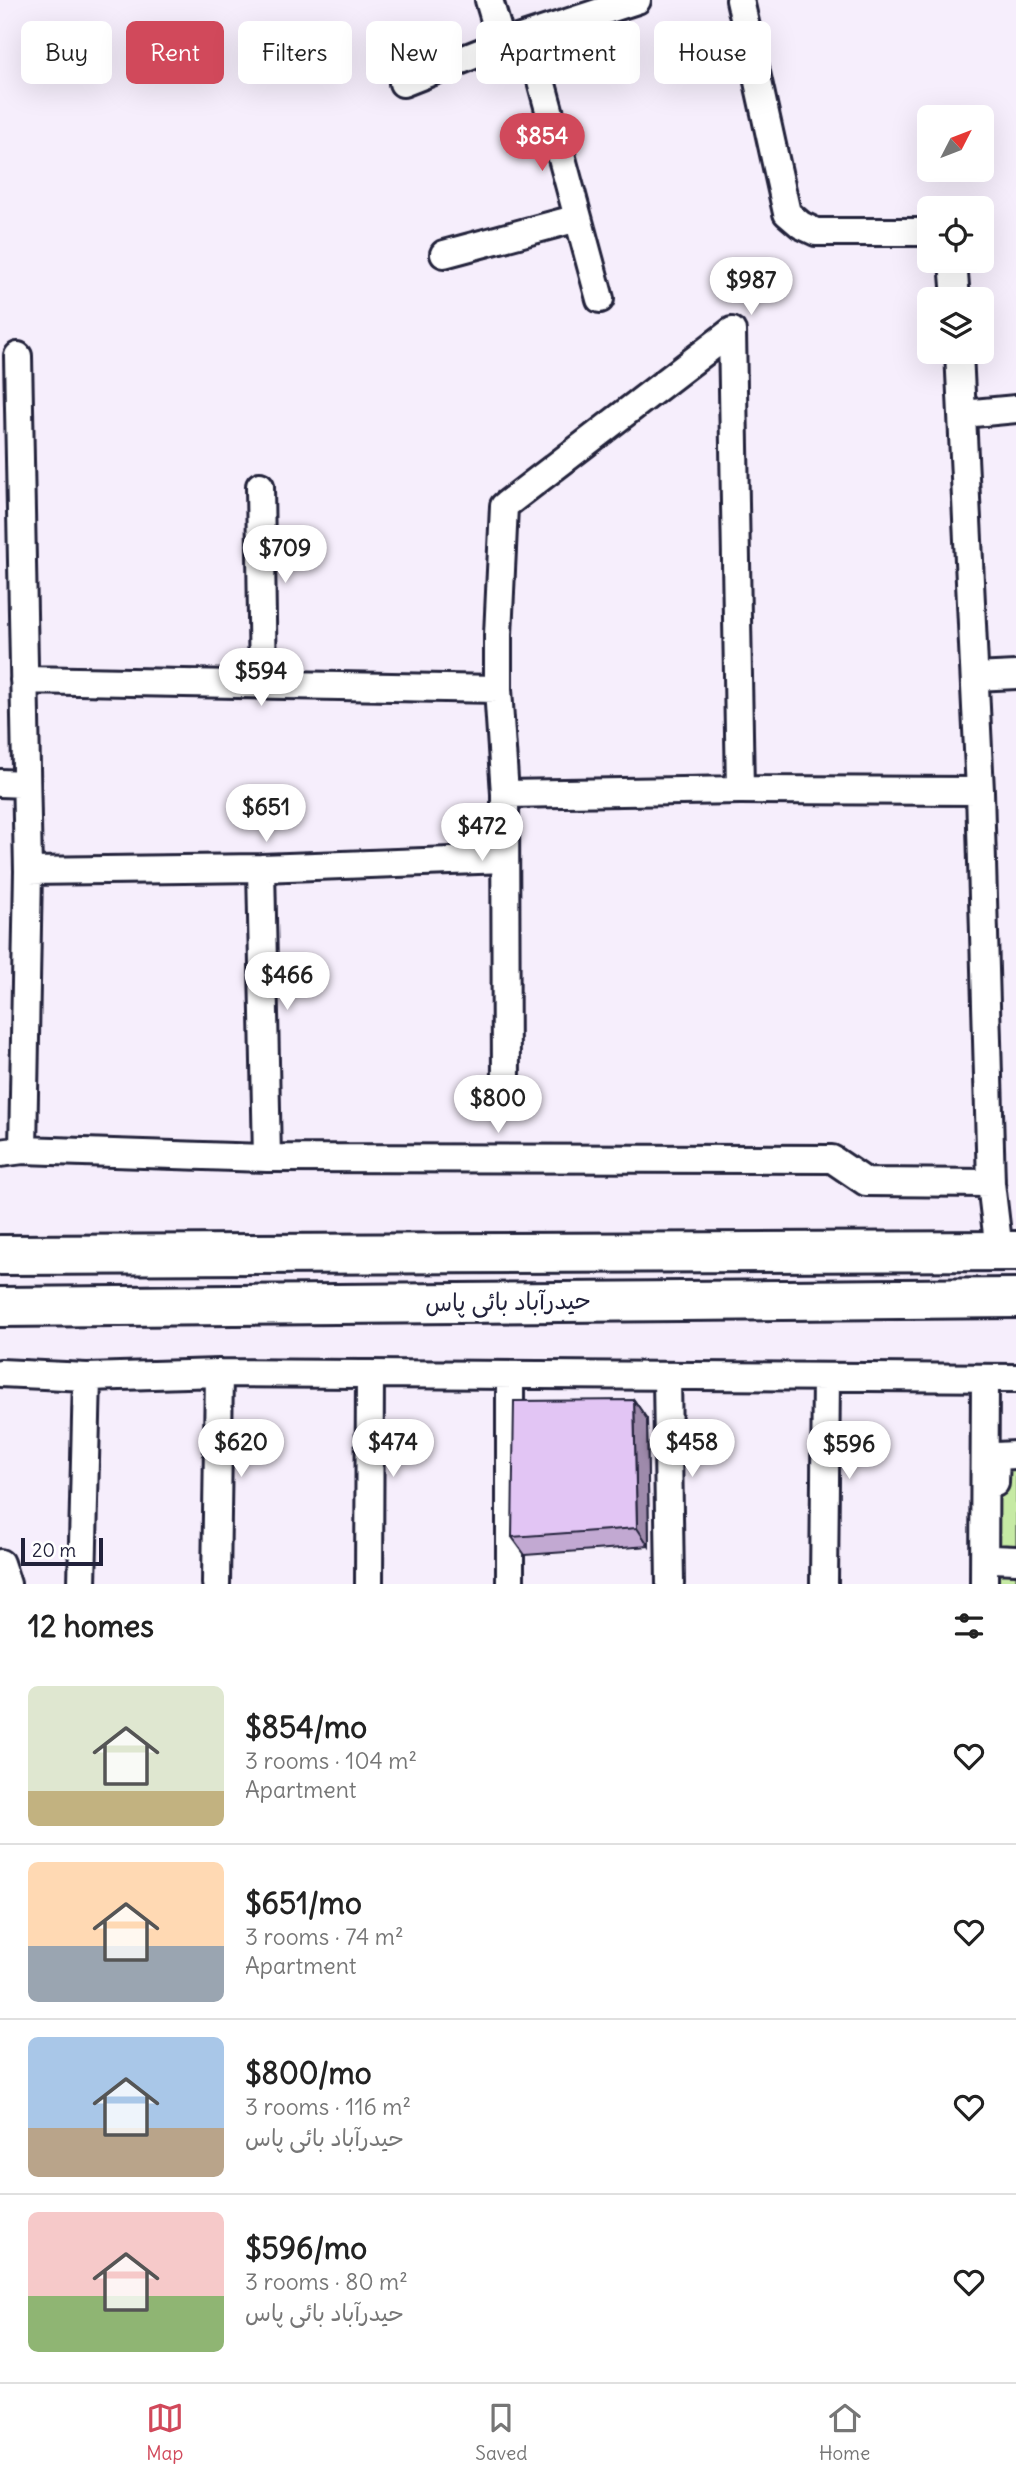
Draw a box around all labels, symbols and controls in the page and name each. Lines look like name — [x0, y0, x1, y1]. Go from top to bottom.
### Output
chip: Buy — [21, 21, 112, 84]
chip: Rent — [126, 21, 224, 84]
chip: Filters — [238, 21, 352, 84]
chip: New — [366, 21, 462, 84]
chip: Apartment — [476, 21, 640, 84]
chip: House — [654, 21, 771, 84]
north arrow — [917, 105, 994, 182]
map controls — [917, 105, 994, 364]
pin: $854 — [501, 114, 583, 173]
text: $854 — [516, 121, 568, 150]
button: locate — [917, 196, 994, 273]
pin: $987 — [710, 258, 792, 317]
text: $987 — [726, 265, 776, 294]
button: layers — [917, 287, 994, 364]
pin: $709 — [244, 526, 326, 585]
text: $709 — [259, 533, 311, 562]
pin: $594 — [220, 648, 302, 708]
text: $594 — [235, 656, 287, 685]
pin: $651 — [225, 784, 307, 844]
text: $651 — [242, 792, 290, 821]
pin: $472 — [441, 804, 523, 863]
text: $472 — [457, 811, 507, 840]
pin: $466 — [246, 953, 328, 1012]
text: $466 — [261, 960, 313, 989]
pin: $800 — [457, 1076, 539, 1135]
text: $800 — [470, 1083, 526, 1112]
street label: حیدرآباد بائی پاس — [425, 1285, 591, 1318]
pin: $620 — [200, 1420, 282, 1479]
pin: $474 — [352, 1420, 434, 1479]
pin: $458 — [651, 1420, 733, 1479]
pin: $596 — [808, 1422, 890, 1481]
text: $620 — [214, 1427, 268, 1456]
text: $474 — [368, 1427, 418, 1456]
text: $458 — [666, 1427, 718, 1456]
text: $596 — [823, 1429, 875, 1458]
scale bar — [21, 1535, 103, 1567]
text: 20 m — [32, 1538, 76, 1562]
text: 12 homes — [28, 1607, 154, 1645]
icon: filters — [950, 1607, 988, 1645]
text: $854/mo — [245, 1708, 367, 1746]
icon: home — [84, 1714, 168, 1798]
icon: heart — [950, 1737, 988, 1775]
text: 3 rooms · 104 m² — [245, 1746, 417, 1775]
text: Apartment — [245, 1775, 357, 1804]
text: $651/mo — [245, 1884, 362, 1922]
icon: home — [84, 1890, 168, 1974]
icon: heart — [950, 1913, 988, 1951]
text: 3 rooms · 74 m² — [245, 1922, 404, 1951]
text: Apartment — [245, 1951, 357, 1980]
text: $800/mo — [245, 2054, 372, 2092]
icon: home — [84, 2065, 168, 2149]
icon: heart — [950, 2088, 988, 2126]
text: 3 rooms · 116 m² — [245, 2092, 411, 2121]
text: حیدرآباد بائی پاس — [245, 2123, 404, 2152]
text: $596/mo — [245, 2229, 367, 2267]
icon: home — [84, 2240, 168, 2324]
icon: heart — [950, 2263, 988, 2301]
text: 3 rooms · 80 m² — [245, 2267, 408, 2296]
text: حیدرآباد بائی پاس — [245, 2298, 404, 2327]
tab: Map — [146, 2399, 184, 2465]
tab: Saved — [475, 2399, 527, 2465]
tab: Home — [819, 2399, 870, 2465]

